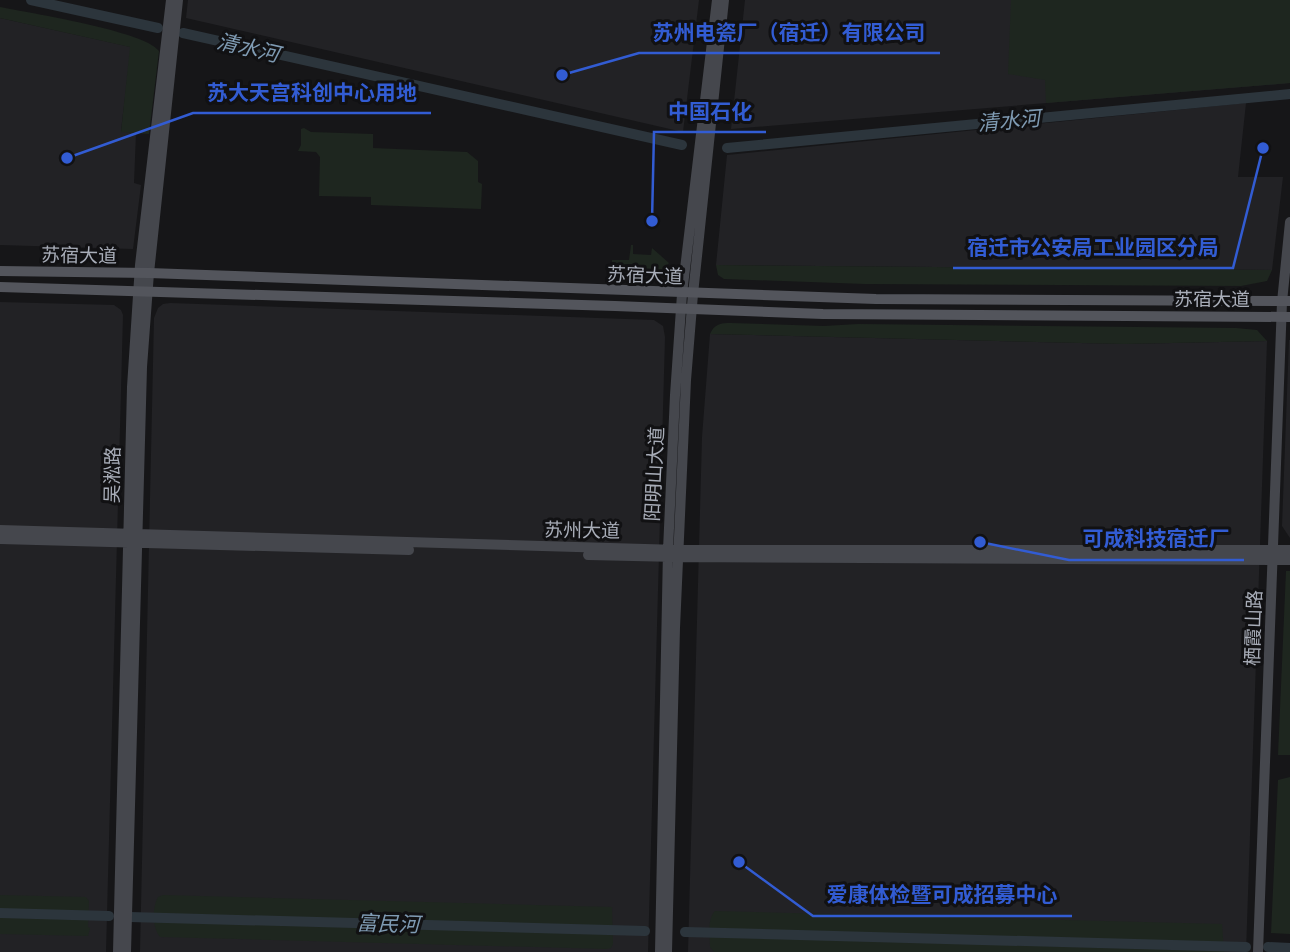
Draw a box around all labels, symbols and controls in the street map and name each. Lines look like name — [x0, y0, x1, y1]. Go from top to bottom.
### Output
callout: 苏州电瓷厂（宿迁）有限公司 — [639, 11, 940, 53]
text: 苏州电瓷厂（宿迁）有限公司 — [653, 19, 926, 45]
water label: 清水河 — [215, 27, 286, 68]
callout: 苏大天宫科创中心用地 — [193, 71, 431, 113]
text: 苏大天宫科创中心用地 — [207, 79, 417, 105]
callout: 中国石化 — [654, 90, 766, 132]
text: 中国石化 — [668, 98, 752, 124]
water label: 清水河 — [976, 104, 1045, 136]
callout: 宿迁市公安局工业园区分局 — [953, 226, 1233, 268]
text: 宿迁市公安局工业园区分局 — [967, 234, 1219, 260]
street label: 苏宿大道 — [41, 242, 117, 268]
street label: 苏宿大道 — [607, 262, 683, 288]
street label: 苏宿大道 — [1174, 287, 1250, 311]
street label: 阳明山大道 — [640, 426, 668, 522]
street label: 吴淞路 — [100, 446, 124, 504]
street label: 苏州大道 — [544, 517, 620, 543]
callout: 可成科技宿迁厂 — [1069, 518, 1244, 560]
text: 可成科技宿迁厂 — [1083, 525, 1230, 551]
street label: 栖霞山路 — [1240, 590, 1266, 666]
callout: 爱康体检暨可成招募中心 — [813, 874, 1072, 916]
text: 爱康体检暨可成招募中心 — [827, 881, 1058, 907]
water label: 富民河 — [356, 909, 424, 937]

